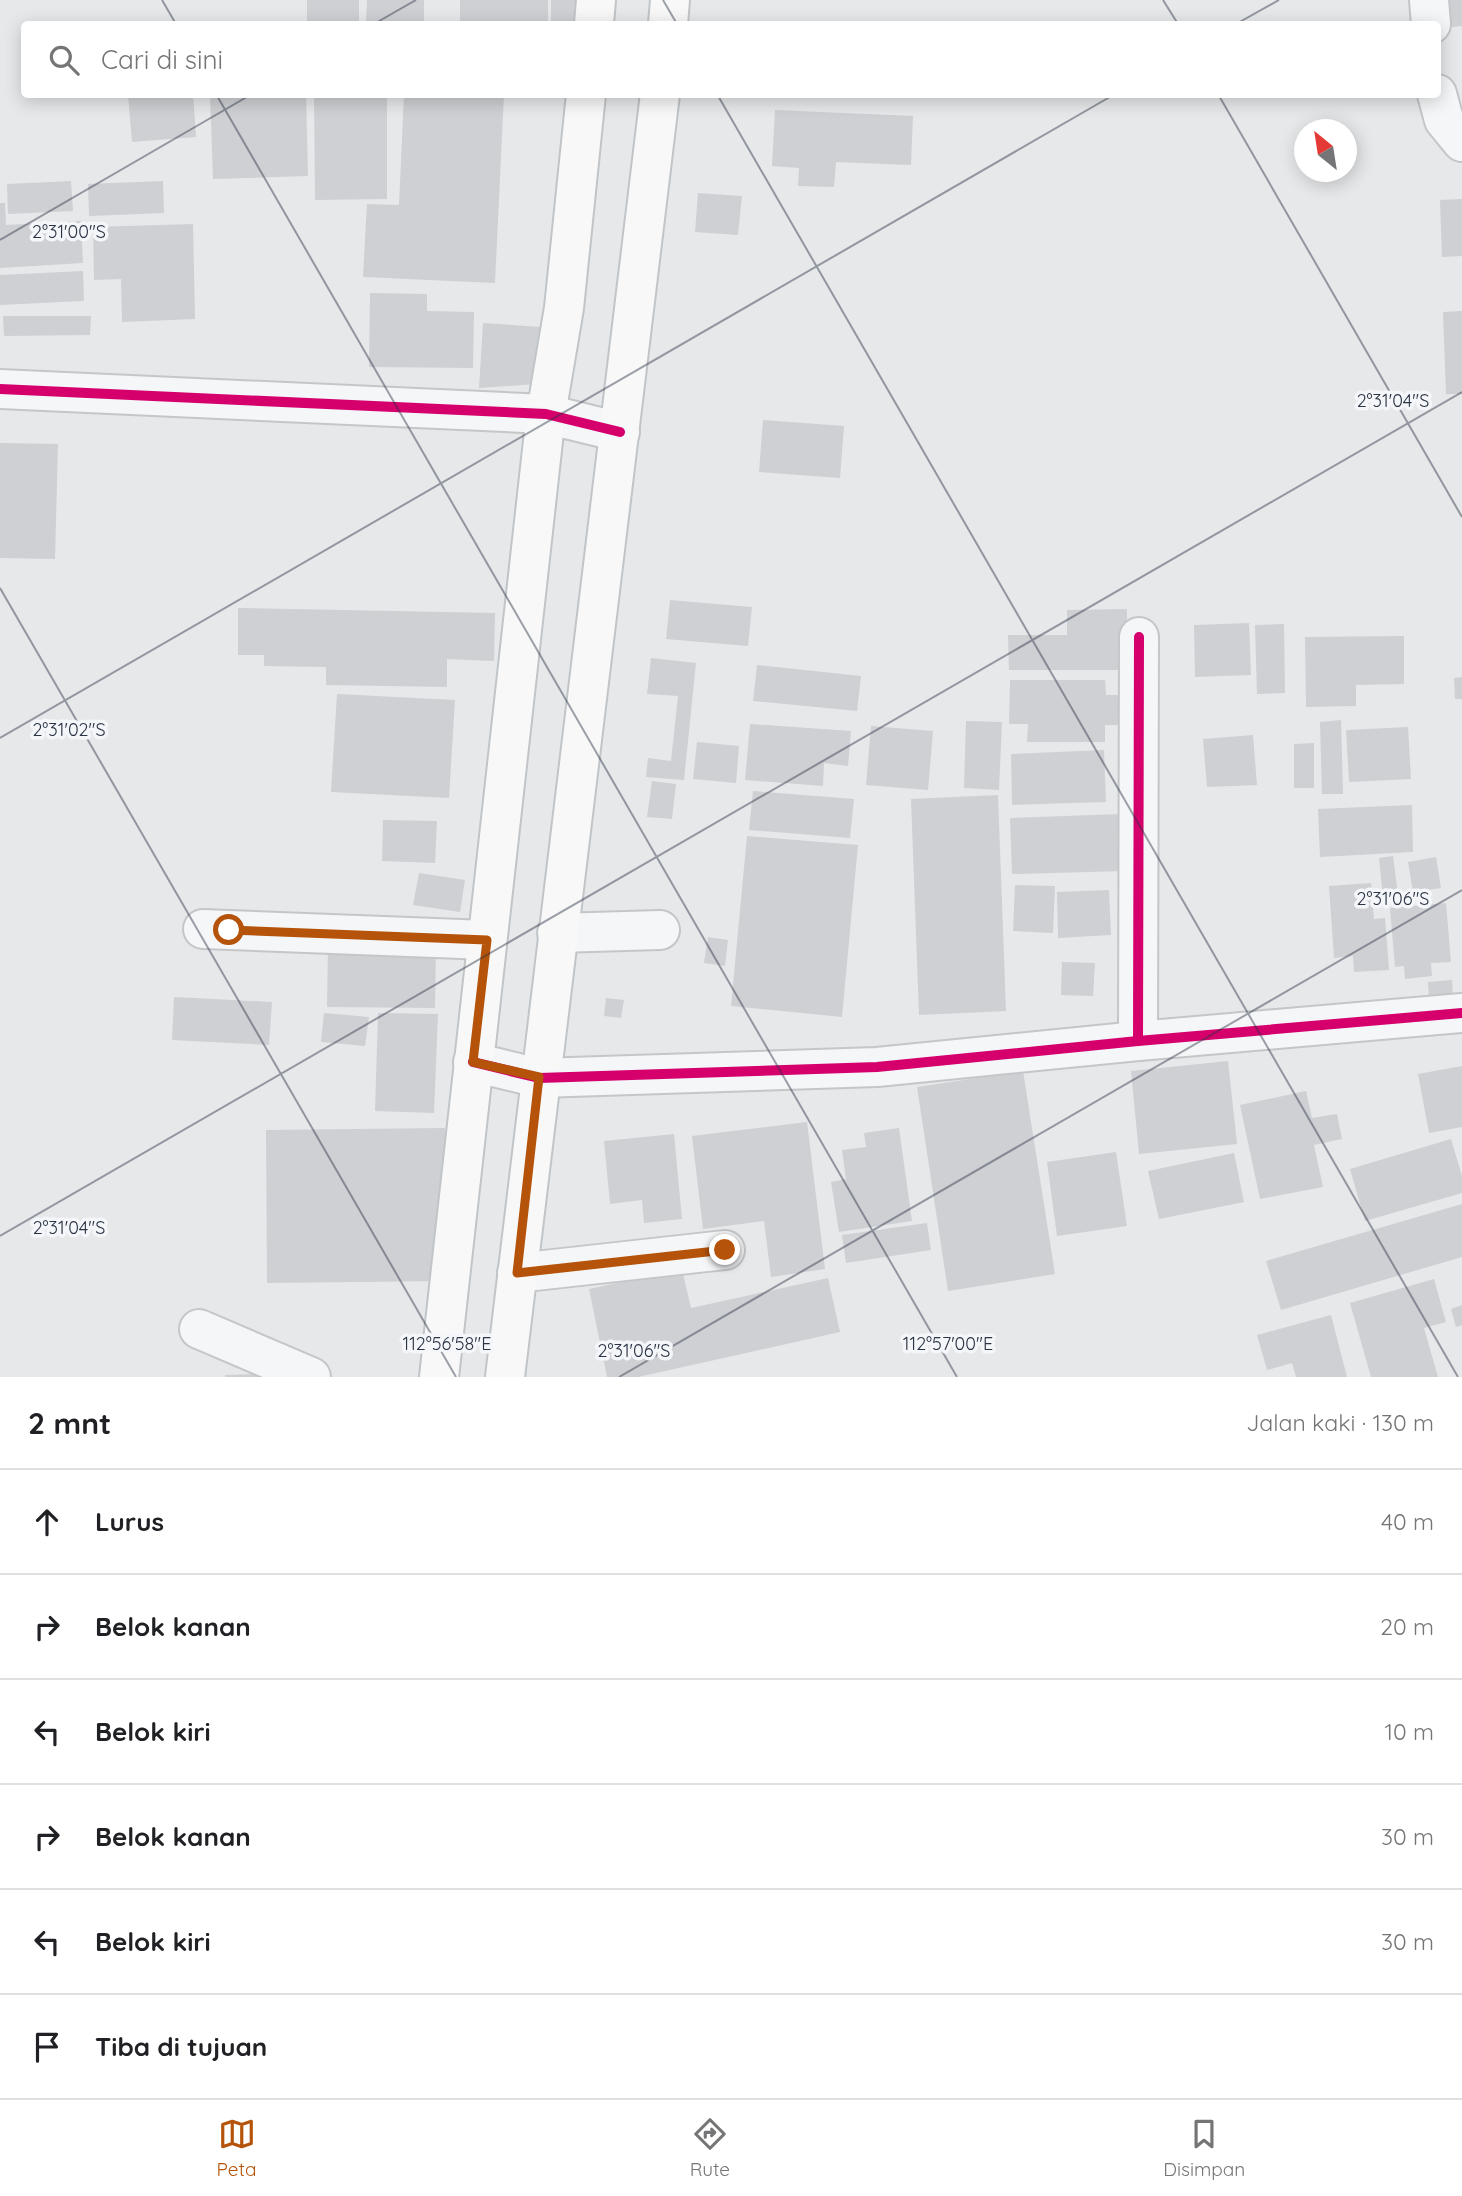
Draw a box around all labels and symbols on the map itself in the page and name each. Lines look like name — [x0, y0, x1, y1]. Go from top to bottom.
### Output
north arrow — [1294, 119, 1357, 182]
text: 2°31'00"S — [32, 220, 106, 243]
text: 2°31'04"S — [1357, 389, 1429, 412]
text: 2°31'02"S — [32, 718, 106, 741]
text: 2°31'06"S — [1357, 887, 1429, 910]
route start — [213, 914, 244, 945]
text: 2°31'04"S — [33, 1216, 105, 1239]
route end — [709, 1234, 740, 1265]
text: 112°56'58"E — [403, 1332, 491, 1355]
text: 112°57'00"E — [903, 1332, 993, 1355]
text: 2°31'06"S — [598, 1339, 670, 1362]

